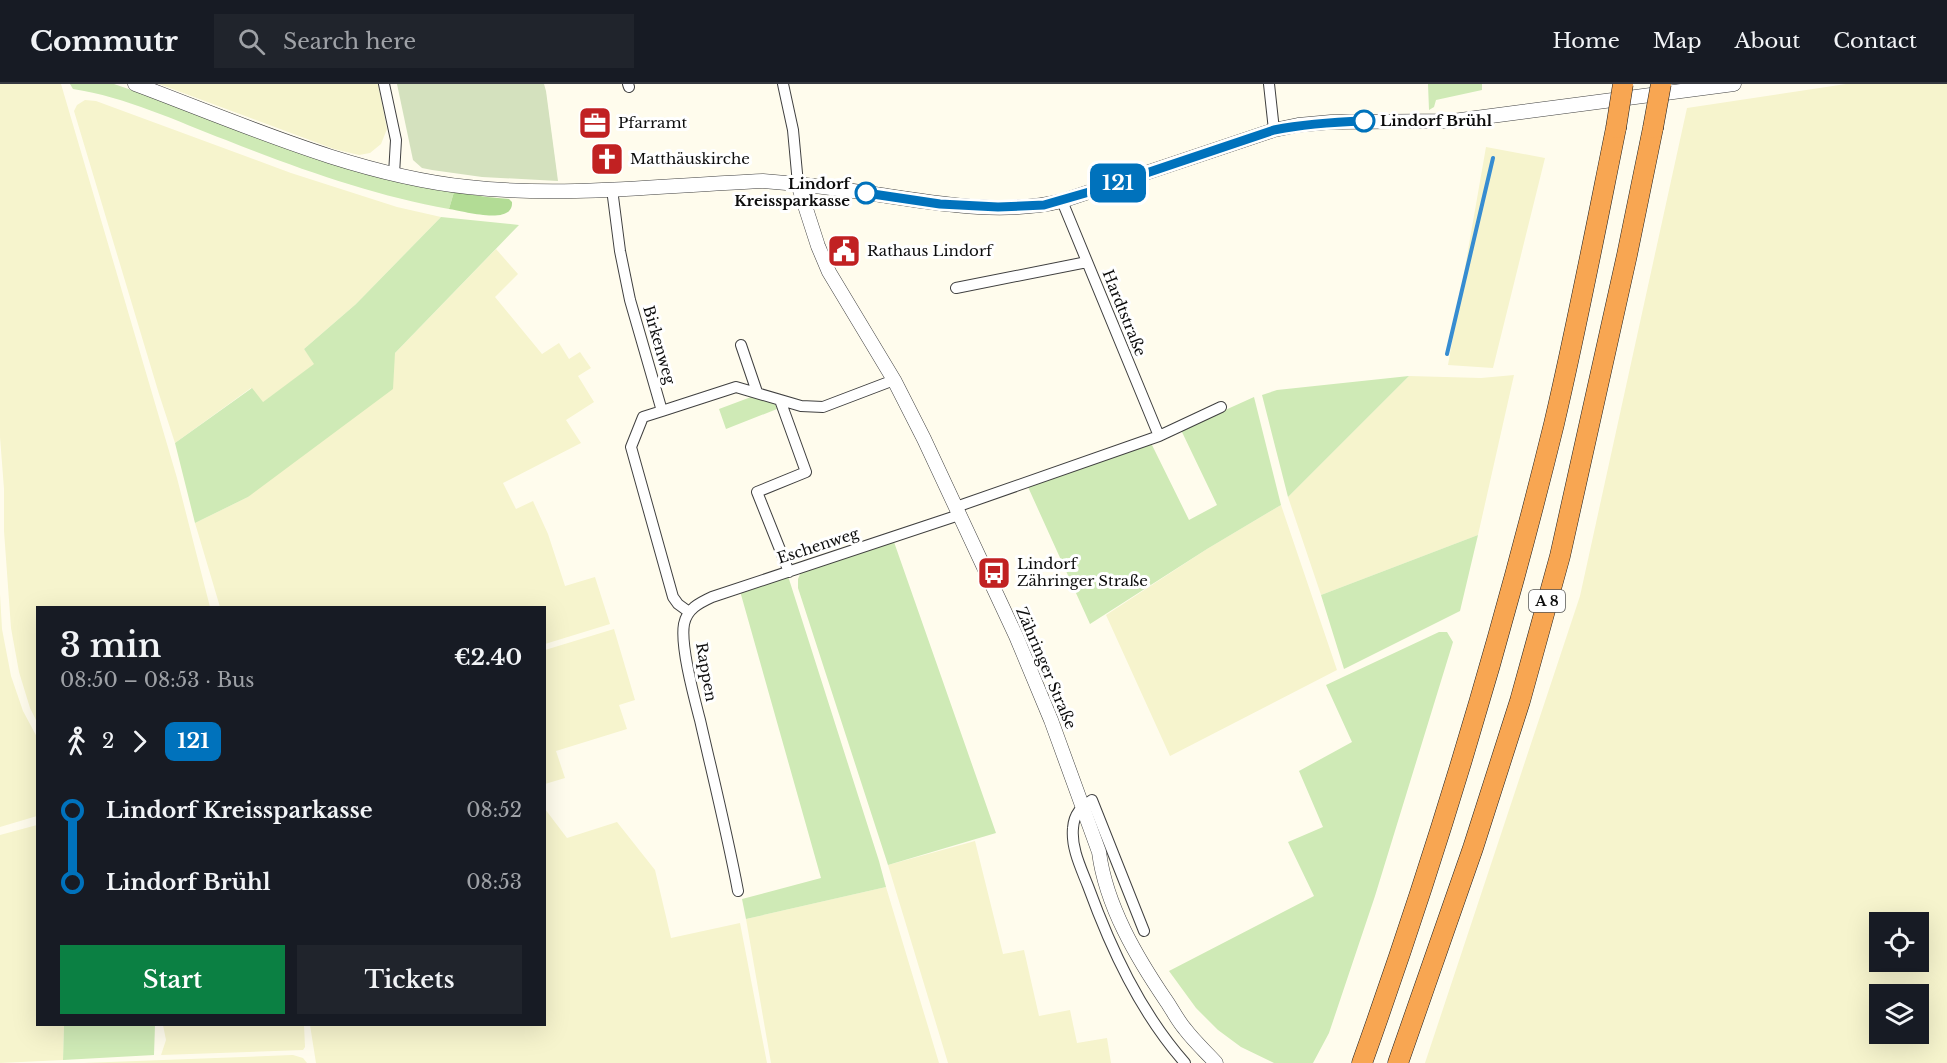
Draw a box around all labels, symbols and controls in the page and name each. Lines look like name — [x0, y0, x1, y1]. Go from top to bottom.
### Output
search box — [214, 14, 634, 68]
text: Commutr — [30, 24, 178, 59]
icon: search — [235, 25, 268, 58]
text: Search here — [283, 28, 416, 55]
text: Home — [1553, 28, 1620, 54]
text: Map — [1653, 28, 1701, 54]
text: About — [1734, 28, 1800, 54]
text: Contact — [1833, 28, 1917, 54]
office icon: Pfarramt — [577, 105, 613, 141]
marker: Lindorf Brühl — [1353, 110, 1375, 132]
place label: Lindorf Brühl — [1380, 111, 1493, 130]
place label: Pfarramt — [618, 113, 688, 132]
church icon: Matthäuskirche — [589, 141, 625, 177]
place label: Matthäuskirche — [630, 149, 750, 168]
line badge: 121 — [1084, 164, 1152, 202]
text: 121 — [1102, 170, 1134, 196]
place label: Lindorf Kreissparkasse — [734, 174, 852, 210]
marker: Lindorf Kreissparkasse — [855, 182, 877, 204]
public building icon: Rathaus Lindorf — [826, 233, 862, 269]
place label: Rathaus Lindorf — [867, 241, 994, 260]
street label: Hardtstraße — [1098, 267, 1150, 359]
street label: Birkenweg — [639, 303, 680, 387]
street label: Eschenweg — [775, 523, 862, 568]
place label: Lindorf Zähringer Straße — [1017, 554, 1148, 590]
bus stop icon: Lindorf Zähringer Straße — [976, 555, 1012, 591]
road number: A 8 — [1529, 590, 1565, 612]
street label: Zähringer Straße — [1012, 604, 1081, 732]
text: 3 min — [60, 625, 161, 666]
street label: Rappen — [692, 641, 721, 703]
text: €2.40 — [454, 644, 522, 671]
text: 08:50 – 08:53 · Bus — [60, 668, 254, 692]
icon: walk — [60, 725, 93, 758]
icon: forward — [123, 725, 156, 758]
text: 121 — [177, 728, 209, 754]
text: 2 — [102, 729, 114, 753]
text: Lindorf Kreissparkasse — [106, 797, 373, 824]
text: 08:52 — [466, 798, 522, 822]
text: Lindorf Brühl — [106, 869, 271, 896]
text: 08:53 — [466, 870, 522, 894]
map controls — [1869, 912, 1929, 1044]
button: locate — [1869, 912, 1929, 972]
button: Start — [60, 945, 285, 1014]
button: Tickets — [297, 945, 522, 1014]
button: layers — [1869, 984, 1929, 1044]

